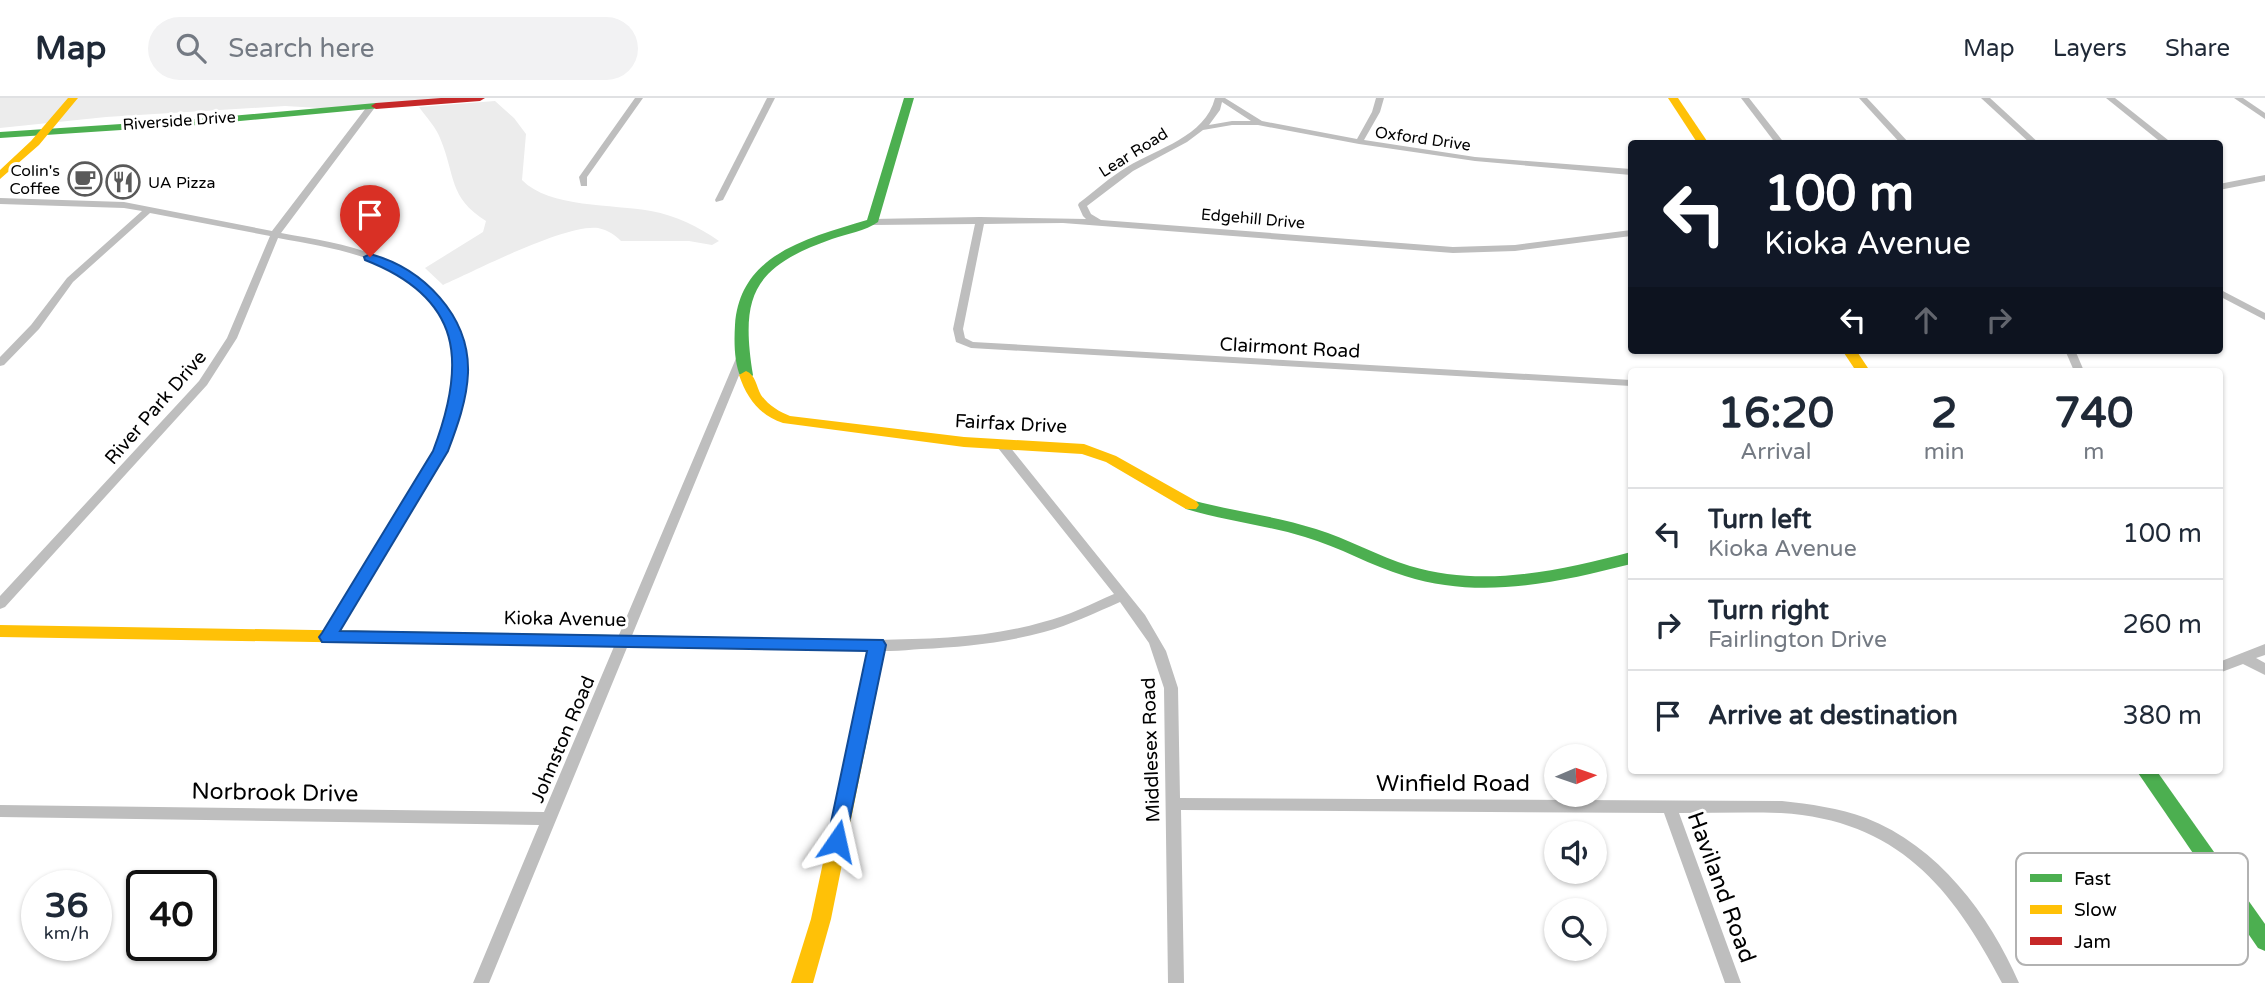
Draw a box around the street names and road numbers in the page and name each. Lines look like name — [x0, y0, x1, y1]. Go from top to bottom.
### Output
street label: Riverside Drive — [122, 107, 236, 135]
street label: Oxford Drive — [1374, 122, 1472, 156]
street label: Lear Road — [1095, 124, 1172, 182]
street label: Edgehill Drive — [1200, 204, 1306, 234]
street label: Clairmont Road — [1219, 333, 1361, 363]
street label: River Park Drive — [100, 346, 211, 469]
street label: Fairfax Drive — [954, 410, 1068, 438]
street label: Kioka Avenue — [503, 607, 627, 631]
street label: Johnston Road — [526, 673, 600, 806]
street label: Middlesex Road — [1137, 677, 1165, 823]
street label: Winfield Road — [1376, 770, 1530, 798]
street label: Norbrook Drive — [191, 778, 359, 808]
street label: Haviland Road — [1681, 808, 1761, 967]

